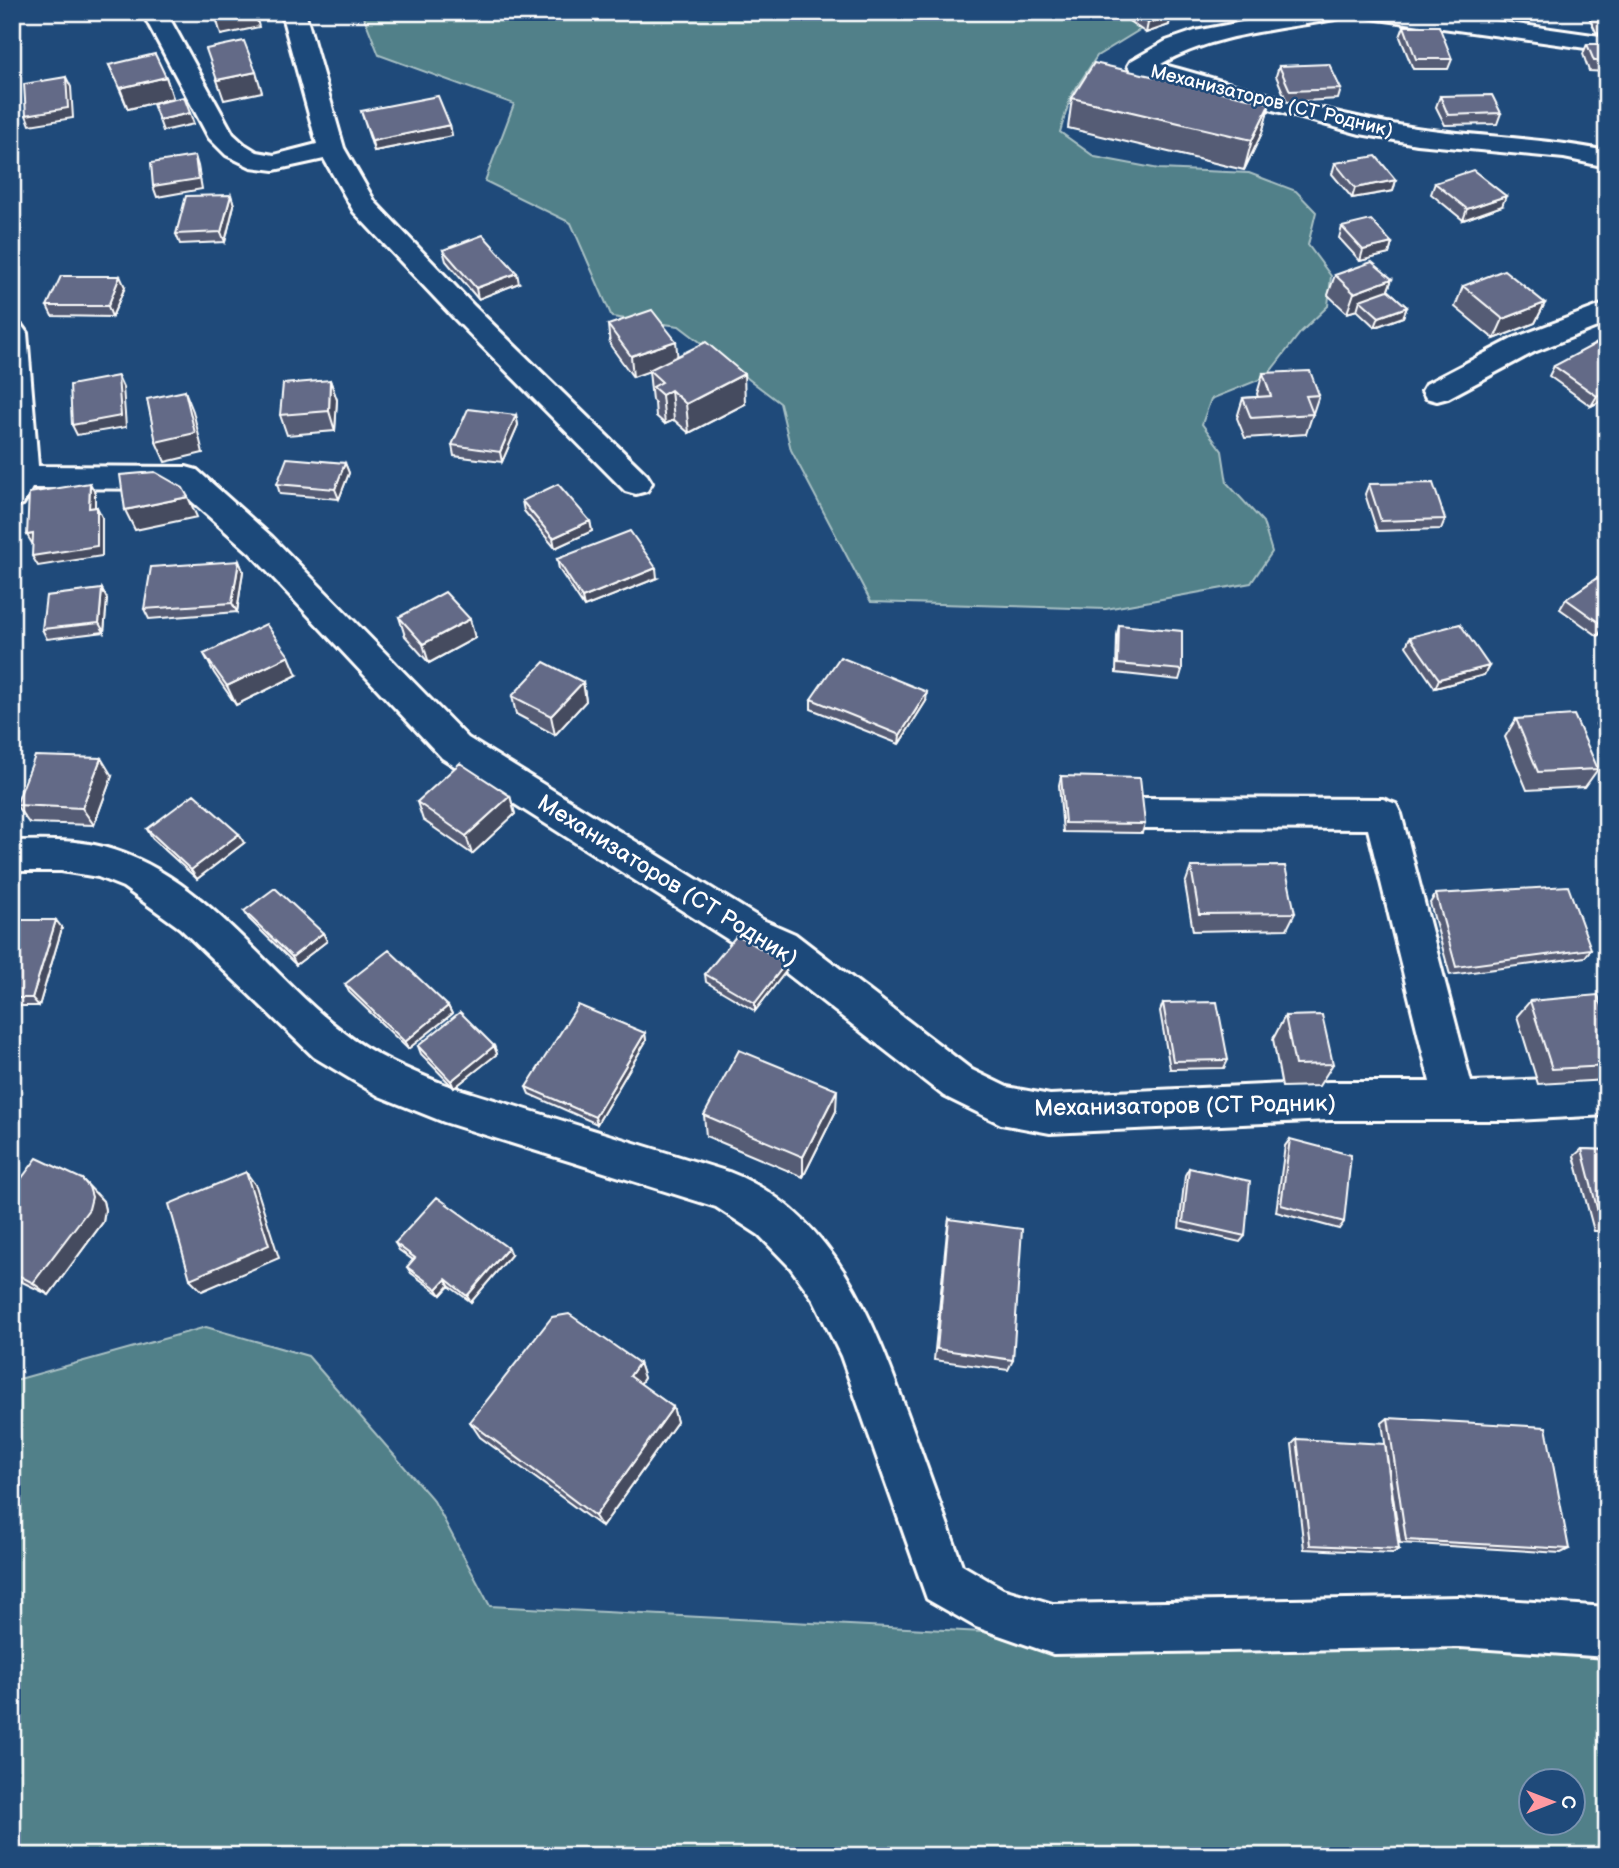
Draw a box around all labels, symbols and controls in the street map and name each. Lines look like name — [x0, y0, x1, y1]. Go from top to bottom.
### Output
street label: Механизаторов (СТ Родник) — [1148, 60, 1395, 143]
street label: Механизаторов (СТ Родник) — [532, 789, 803, 973]
street label: Механизаторов (СТ Родник) — [1034, 1089, 1336, 1123]
north arrow — [1518, 1766, 1588, 1836]
text: С — [1556, 1795, 1579, 1809]

